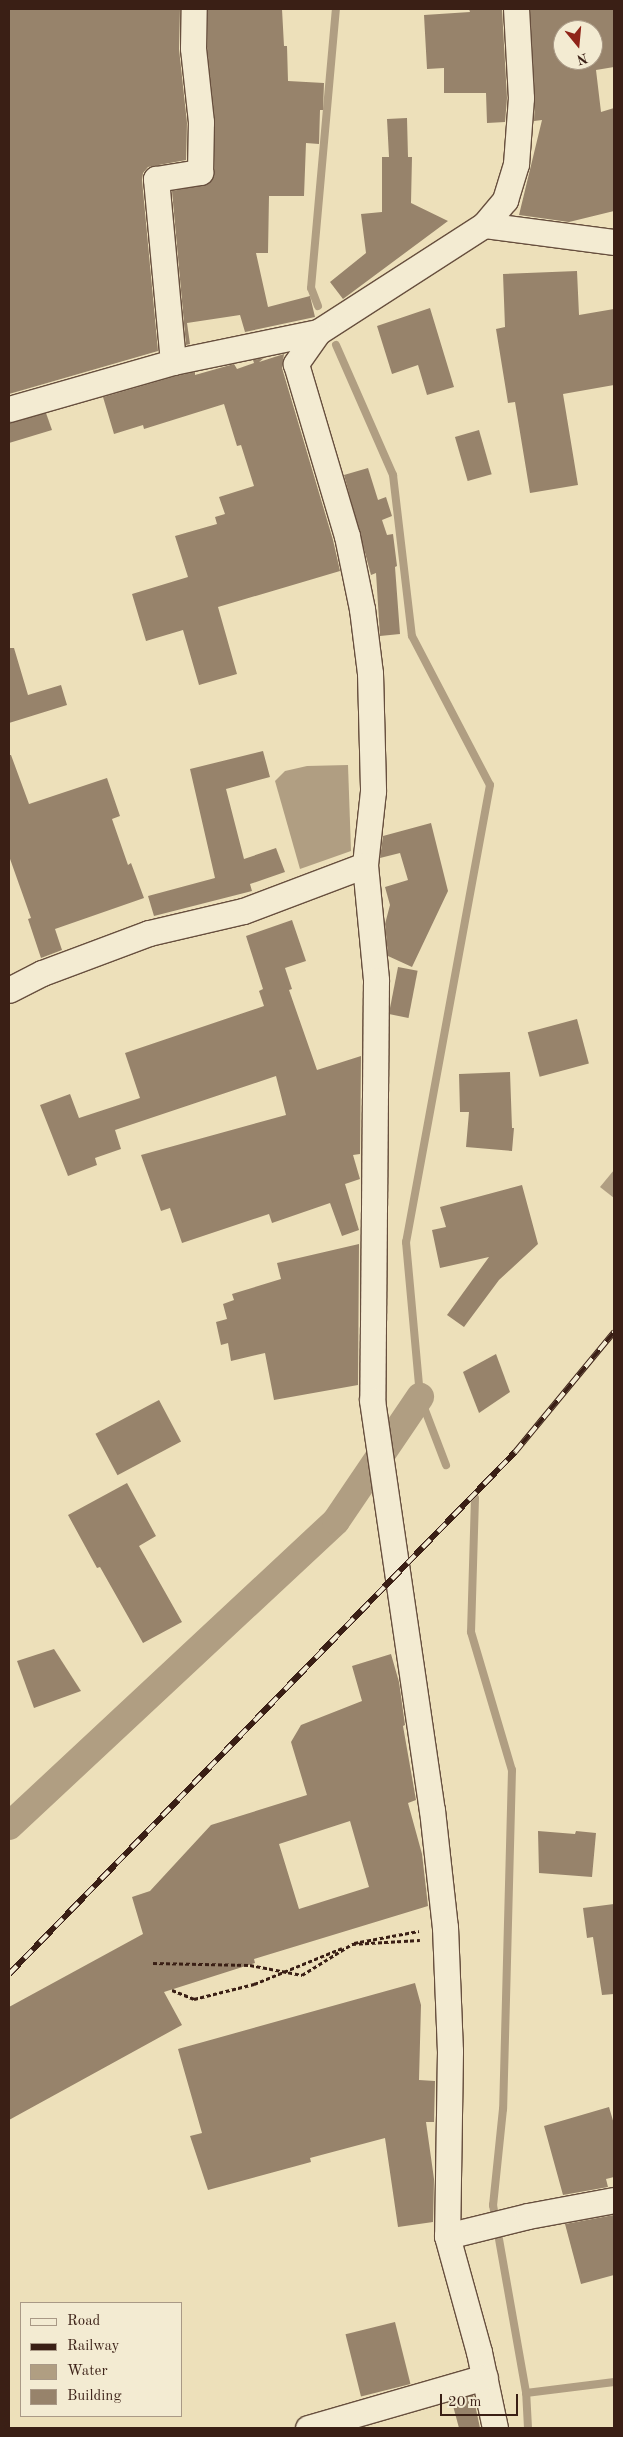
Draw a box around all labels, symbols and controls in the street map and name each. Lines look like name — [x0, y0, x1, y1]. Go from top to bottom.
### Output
north arrow — [553, 20, 603, 70]
text: N — [575, 50, 589, 67]
legend — [20, 2302, 182, 2417]
text: Road — [67, 2314, 100, 2329]
text: Railway — [67, 2339, 120, 2354]
text: Water — [67, 2364, 108, 2379]
scale bar — [443, 2384, 520, 2416]
text: Building — [67, 2389, 122, 2404]
text: 20 m — [448, 2395, 482, 2410]

